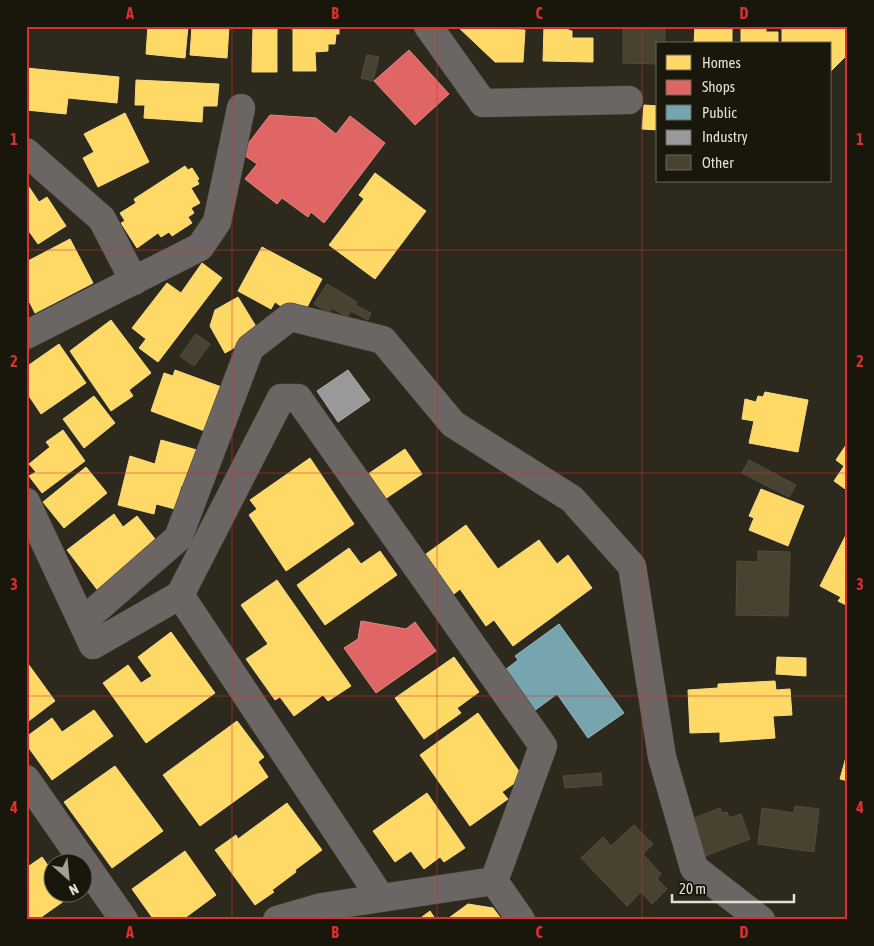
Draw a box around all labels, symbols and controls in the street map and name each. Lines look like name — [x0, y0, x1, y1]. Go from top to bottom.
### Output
text: A — [125, 4, 134, 22]
text: B — [331, 4, 339, 22]
text: C — [535, 4, 543, 22]
text: D — [740, 4, 749, 22]
legend — [656, 42, 832, 182]
text: Homes — [702, 54, 741, 71]
text: Shops — [702, 78, 735, 95]
text: Public — [702, 104, 737, 121]
text: Industry — [702, 128, 748, 145]
text: 1 — [10, 130, 18, 148]
text: 1 — [856, 130, 864, 148]
text: Other — [702, 154, 734, 171]
text: 2 — [10, 352, 18, 370]
text: 2 — [856, 352, 864, 370]
text: 3 — [10, 575, 18, 593]
text: 3 — [856, 575, 864, 593]
text: 4 — [9, 798, 18, 816]
text: 4 — [855, 798, 864, 816]
north arrow — [42, 854, 92, 904]
scale bar — [672, 871, 794, 903]
text: 20 m — [679, 880, 706, 897]
text: N — [67, 881, 81, 899]
text: A — [125, 923, 134, 941]
text: B — [331, 923, 339, 941]
text: C — [535, 923, 543, 941]
text: D — [740, 923, 749, 941]

